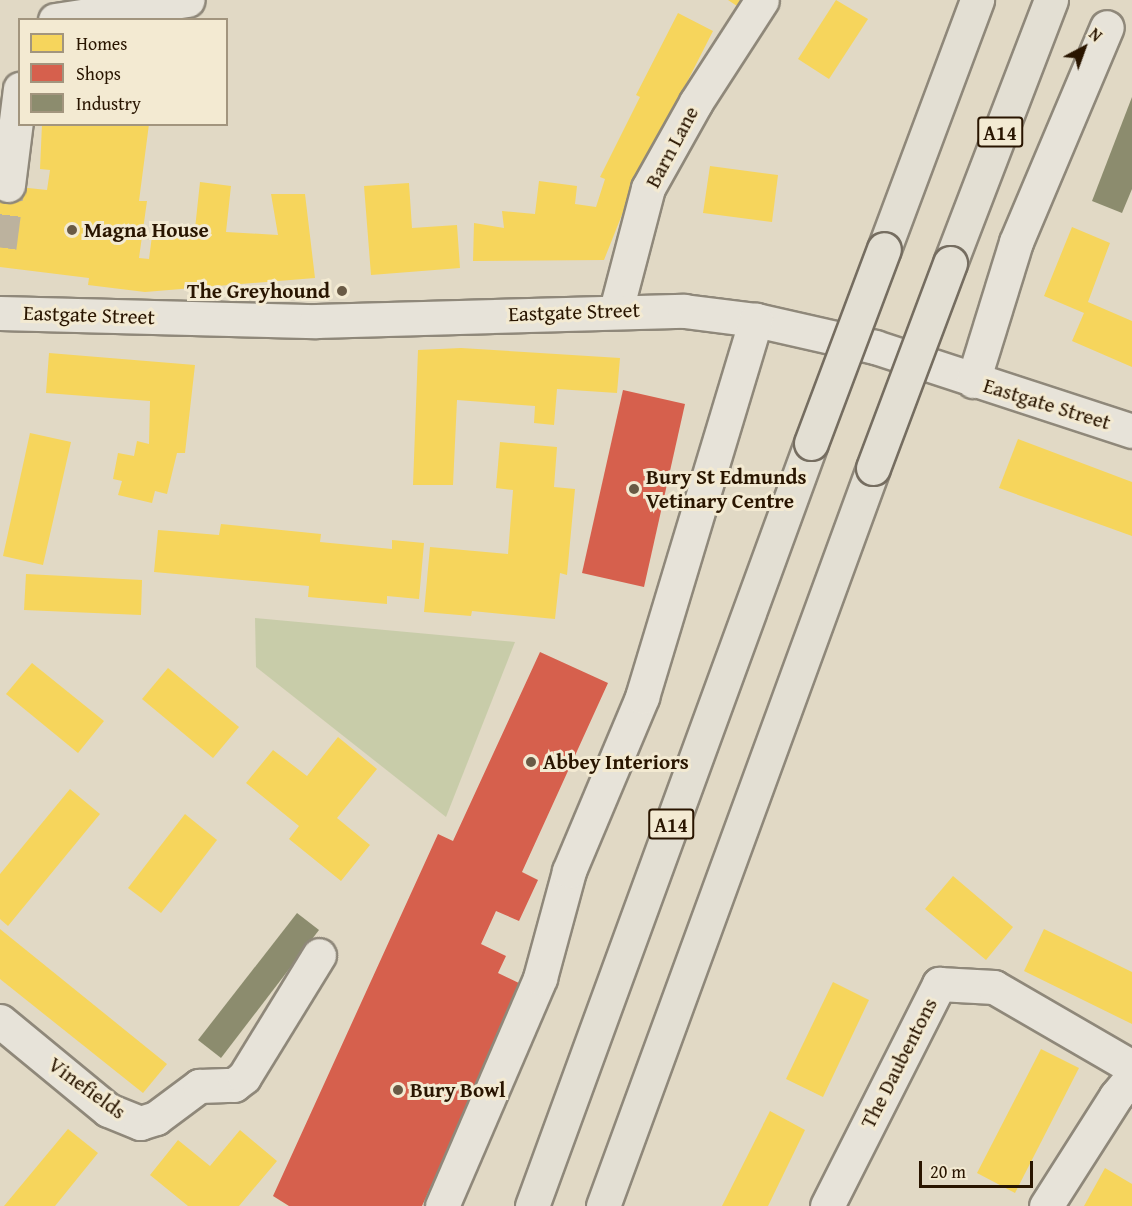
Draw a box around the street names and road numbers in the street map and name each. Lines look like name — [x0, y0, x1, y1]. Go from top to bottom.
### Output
street label: Barn Lane — [640, 102, 704, 192]
road number: A14 — [976, 115, 1024, 149]
street label: Eastgate Street — [508, 297, 640, 327]
street label: Eastgate Street — [23, 300, 155, 330]
street label: Eastgate Street — [980, 373, 1114, 435]
road number: A14 — [647, 807, 695, 841]
street label: The Daubentons — [855, 994, 943, 1132]
street label: Vinefields — [44, 1052, 130, 1124]

